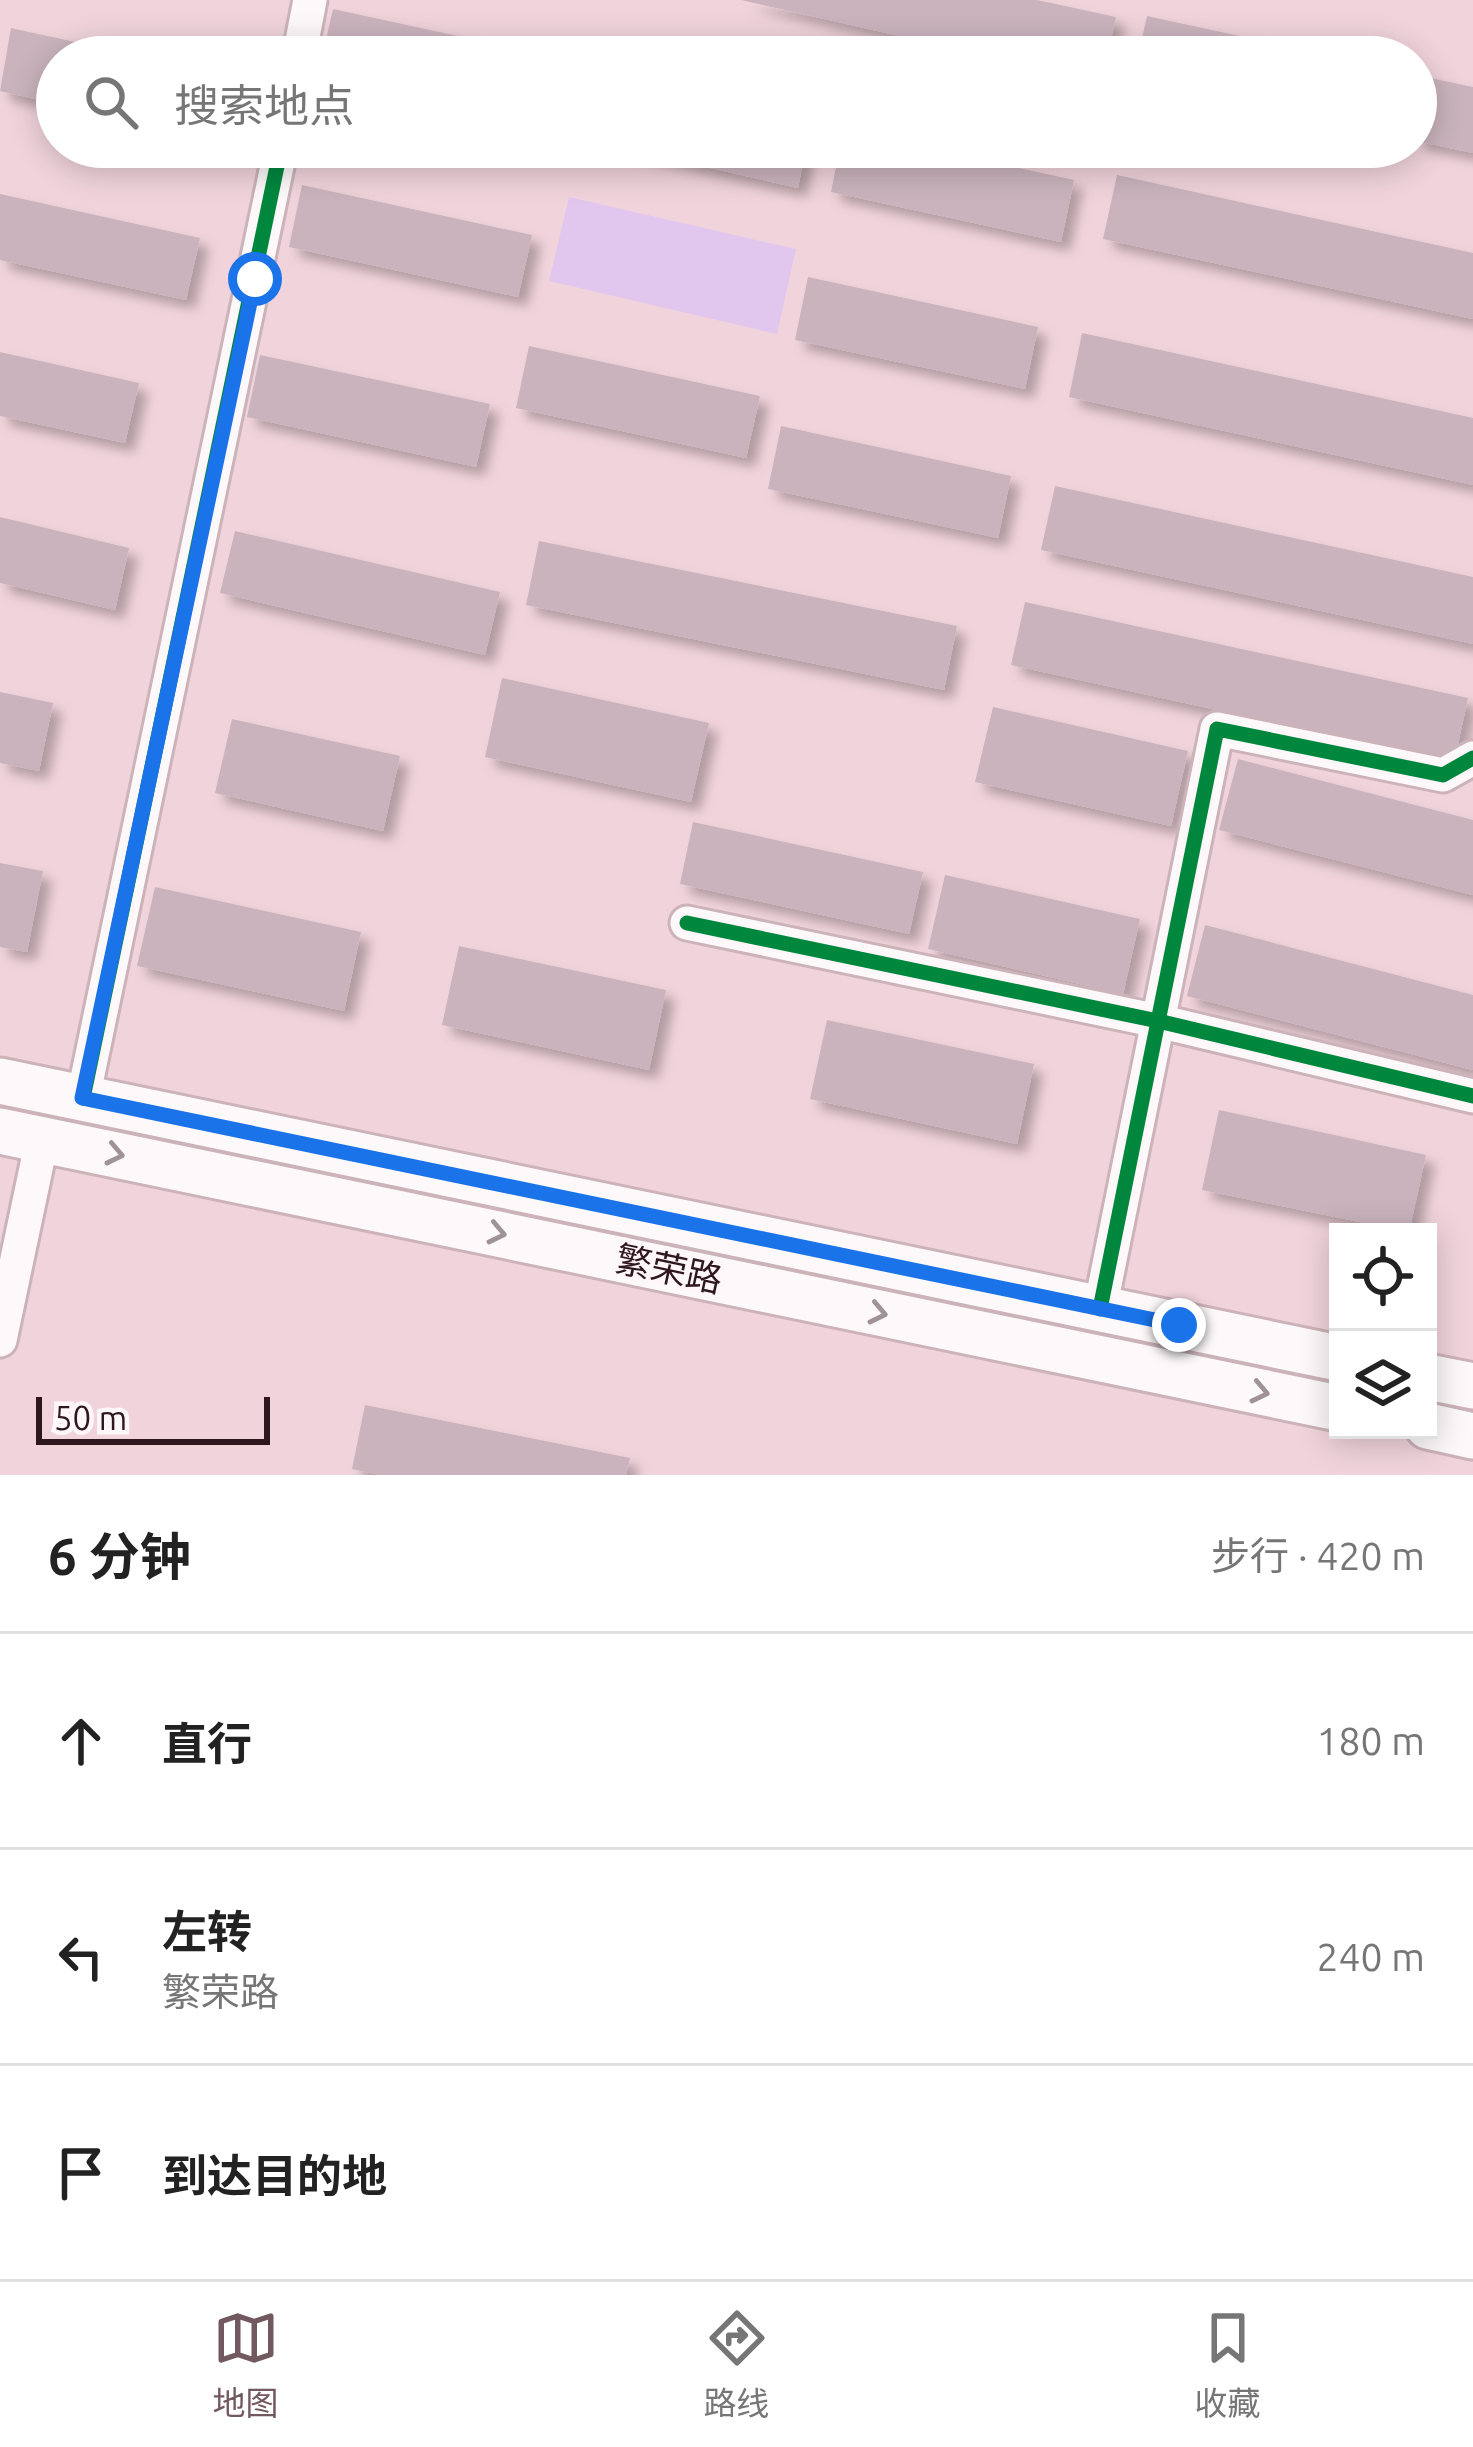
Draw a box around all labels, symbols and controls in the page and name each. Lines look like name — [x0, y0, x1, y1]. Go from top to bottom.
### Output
search box — [36, 36, 1437, 168]
icon: search — [78, 69, 144, 135]
text: 搜索地点 — [174, 80, 354, 131]
route start — [228, 252, 282, 306]
one-way arrow — [104, 1141, 124, 1166]
one-way arrow — [486, 1220, 506, 1245]
map controls — [1329, 1223, 1437, 1439]
button: locate — [1329, 1223, 1437, 1331]
street label: 繁荣路 — [612, 1237, 726, 1300]
route end — [1152, 1298, 1206, 1352]
one-way arrow — [868, 1299, 888, 1324]
button: layers — [1329, 1331, 1437, 1439]
one-way arrow — [1250, 1378, 1270, 1403]
scale bar — [36, 1391, 270, 1444]
text: 50 m — [54, 1399, 127, 1436]
text: 6 分钟 — [48, 1527, 191, 1585]
text: 步行 · 420 m — [1211, 1534, 1425, 1577]
icon: ahead — [48, 1708, 114, 1774]
text: 直行 — [162, 1718, 252, 1769]
text: 180 m — [1316, 1719, 1425, 1762]
text: 左转 — [162, 1906, 252, 1957]
icon: left — [48, 1924, 114, 1990]
text: 240 m — [1316, 1935, 1425, 1978]
text: 繁荣路 — [162, 1970, 279, 2013]
icon: arrive — [48, 2140, 114, 2206]
text: 到达目的地 — [162, 2150, 387, 2201]
tab: 地图 — [213, 2305, 279, 2425]
tab: 路线 — [704, 2305, 770, 2425]
tab: 收藏 — [1195, 2305, 1261, 2425]

